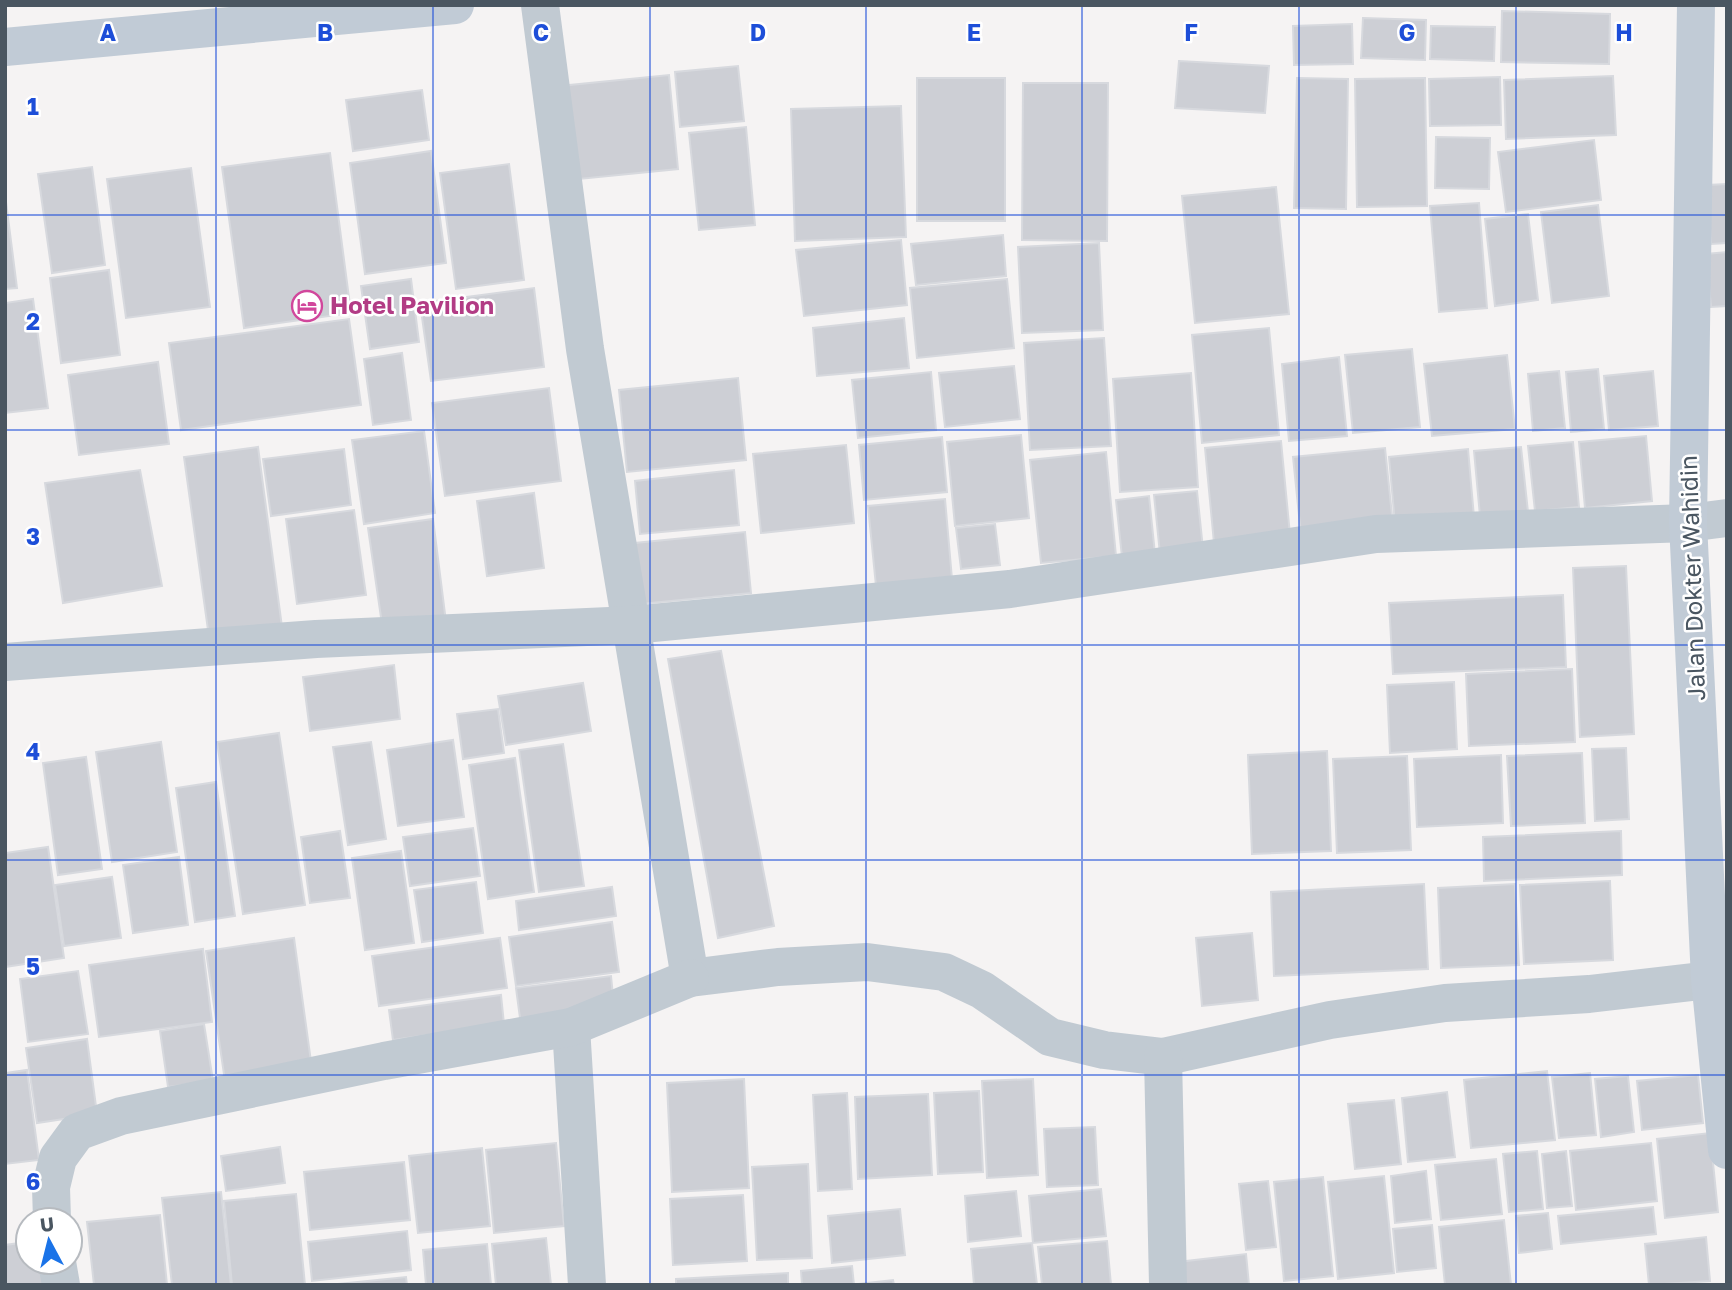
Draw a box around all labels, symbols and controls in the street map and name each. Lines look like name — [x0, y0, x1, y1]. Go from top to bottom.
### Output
text: A — [100, 18, 117, 46]
text: B — [317, 18, 333, 46]
text: C — [533, 18, 549, 46]
text: D — [750, 18, 766, 46]
text: E — [967, 18, 981, 46]
text: F — [1184, 18, 1198, 46]
text: G — [1399, 18, 1415, 46]
text: H — [1615, 18, 1633, 46]
text: 1 — [27, 92, 39, 120]
hotel icon: Hotel Pavilion — [290, 289, 324, 323]
place label: Hotel Pavilion — [330, 290, 494, 319]
text: 2 — [26, 307, 40, 335]
street label: Jalan Dokter Wahidin — [1673, 455, 1710, 701]
text: 3 — [26, 522, 40, 550]
text: 4 — [26, 737, 40, 765]
text: 5 — [26, 952, 40, 980]
text: 6 — [26, 1167, 40, 1195]
north arrow — [14, 1206, 84, 1276]
text: U — [39, 1211, 55, 1236]

